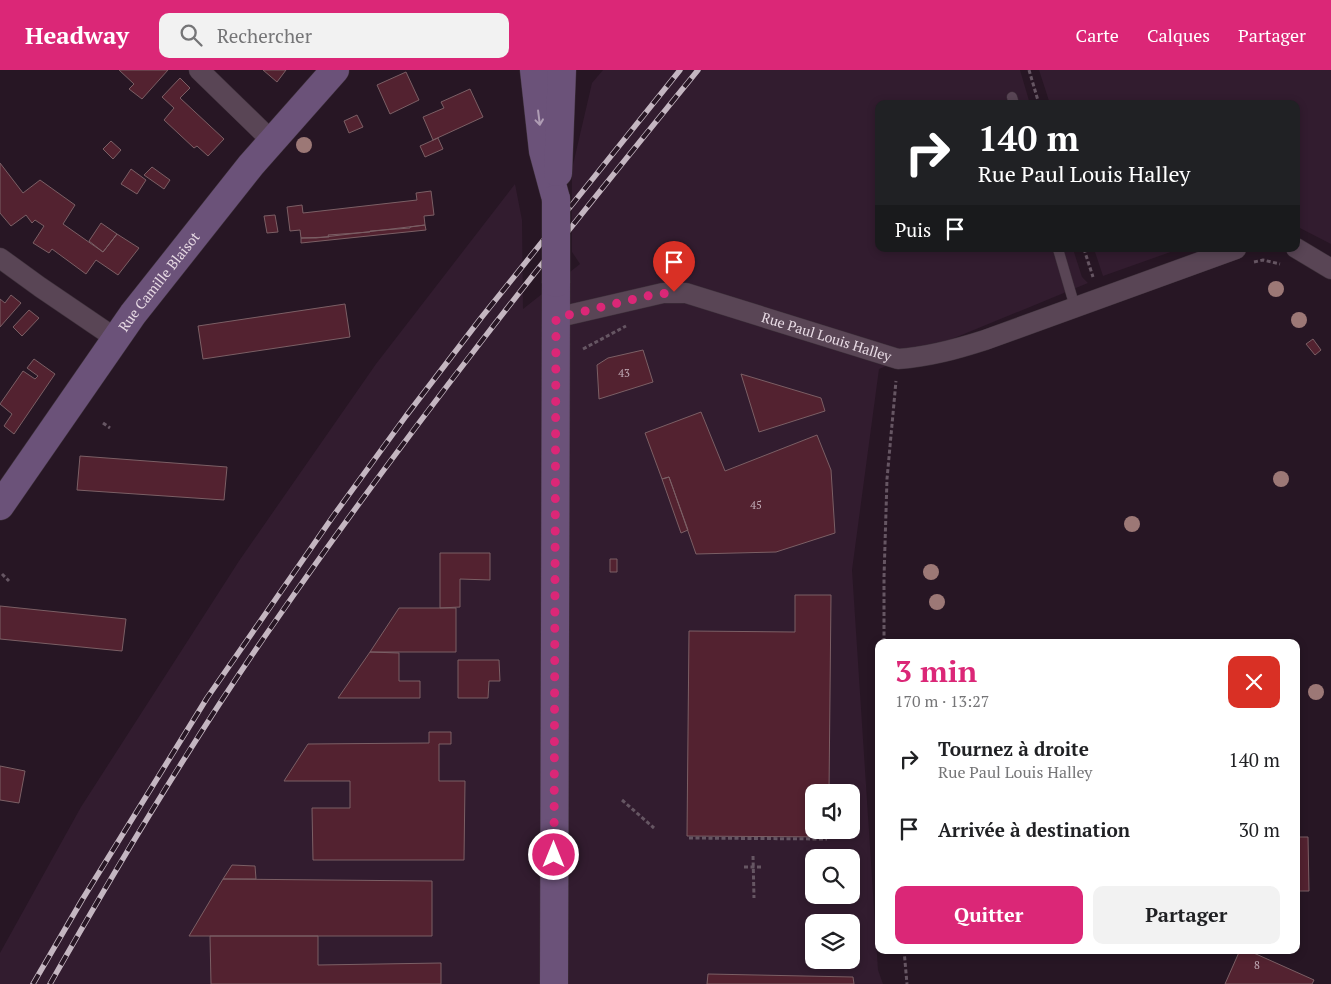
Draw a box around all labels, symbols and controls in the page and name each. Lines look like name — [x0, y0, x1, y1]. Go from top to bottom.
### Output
search box — [159, 13, 509, 58]
text: Headway — [25, 19, 129, 51]
icon: search — [177, 21, 205, 49]
text: Rechercher — [217, 23, 312, 48]
text: Carte — [1076, 23, 1119, 47]
text: Calques — [1147, 23, 1210, 47]
text: Partager — [1238, 23, 1306, 47]
one-way arrow — [534, 110, 544, 126]
text: 140 m — [978, 115, 1079, 161]
icon: right — [895, 120, 960, 185]
text: Rue Paul Louis Halley — [978, 159, 1190, 188]
icon: arrive — [941, 215, 969, 243]
text: Puis — [895, 217, 931, 242]
street label: Rue Camille Blaisot — [114, 227, 204, 335]
pin — [653, 241, 695, 292]
icon: arrive — [660, 248, 688, 276]
street label: Rue Paul Louis Halley — [759, 307, 895, 366]
house number: 43 — [618, 366, 630, 380]
house number: 45 — [750, 498, 762, 512]
text: 3 min — [895, 651, 977, 691]
button: close — [1228, 656, 1280, 708]
text: 170 m · 13:27 — [895, 690, 989, 712]
text: Tournez à droite — [938, 736, 1089, 761]
icon: right — [895, 745, 923, 773]
text: 140 m — [1229, 747, 1280, 772]
text: Rue Paul Louis Halley — [938, 761, 1092, 783]
map controls — [805, 784, 860, 969]
button: sound — [805, 784, 860, 839]
icon: arrive — [895, 815, 923, 843]
text: Arrivée à destination — [938, 817, 1130, 842]
text: 30 m — [1239, 817, 1280, 842]
position arrow — [527, 828, 579, 880]
button: search — [805, 849, 860, 904]
button: Quitter — [895, 886, 1083, 944]
button: Partager — [1093, 886, 1280, 944]
button: layers — [805, 914, 860, 969]
house number: 8 — [1254, 958, 1260, 972]

